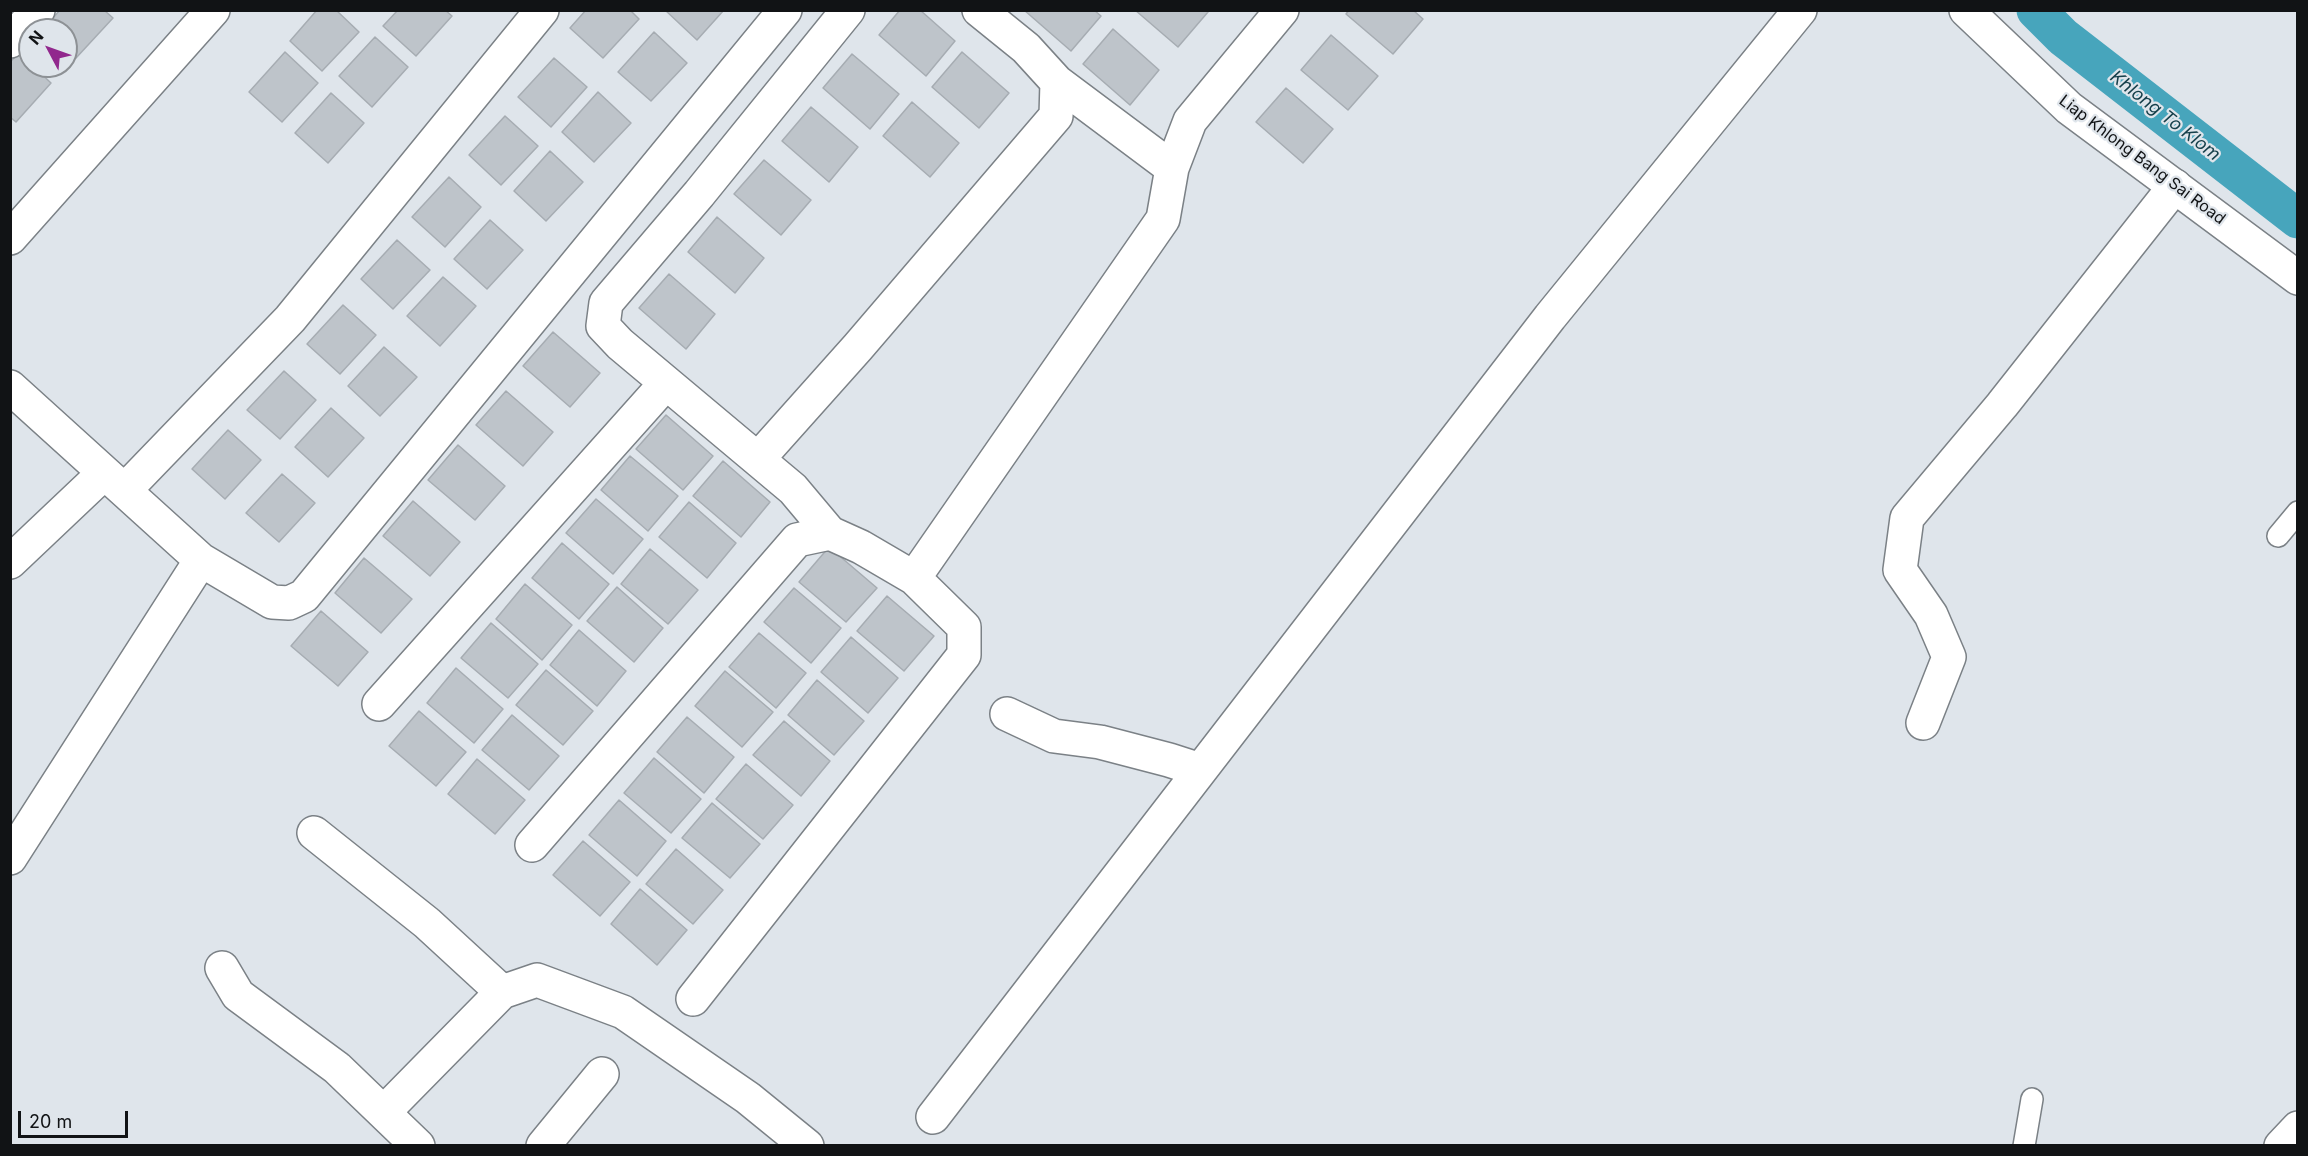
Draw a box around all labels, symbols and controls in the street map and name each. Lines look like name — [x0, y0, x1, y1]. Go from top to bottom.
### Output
north arrow — [18, 18, 78, 78]
text: N — [24, 26, 47, 49]
water label: Khlong To Klom — [2106, 66, 2224, 166]
street label: Liap Khlong Bang Sai Road — [2055, 91, 2229, 229]
scale bar — [21, 1099, 130, 1137]
text: 20 m — [29, 1111, 72, 1132]

